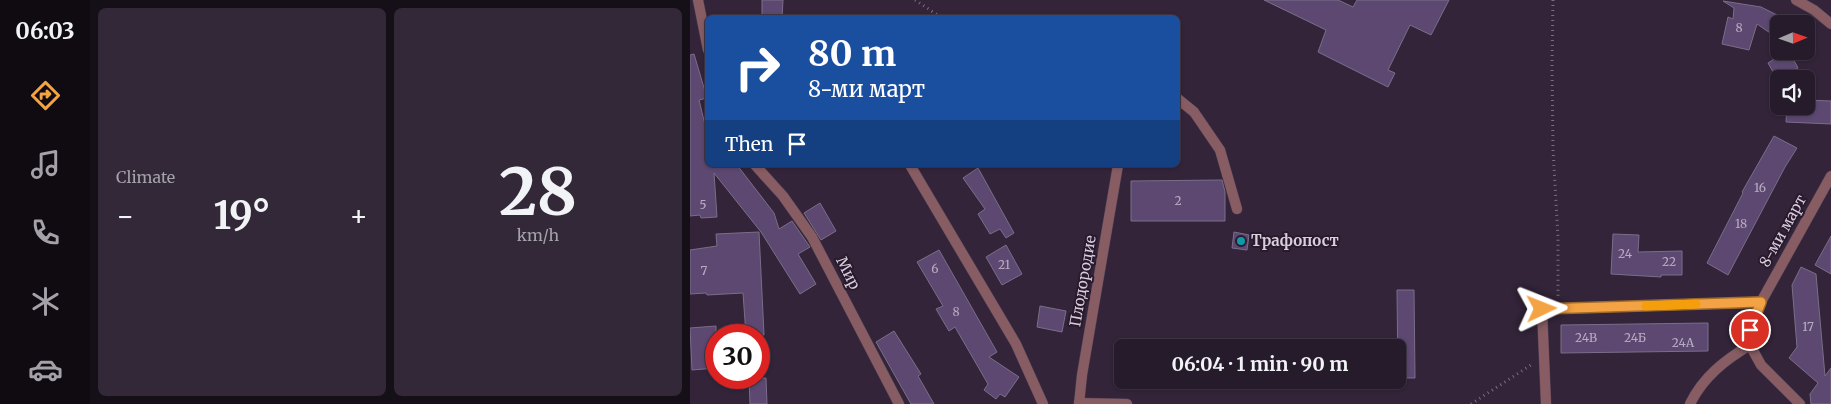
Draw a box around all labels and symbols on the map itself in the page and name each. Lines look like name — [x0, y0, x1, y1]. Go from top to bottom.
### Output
north arrow — [1770, 15, 1815, 60]
house number: 8 — [1735, 20, 1743, 35]
house number: 16 — [1754, 180, 1766, 195]
street label: 8-ми март — [1755, 191, 1810, 270]
house number: 2 — [1174, 193, 1182, 208]
house number: 5 — [699, 197, 707, 212]
house number: 18 — [1735, 216, 1747, 231]
place label: Трафопост — [1251, 231, 1339, 250]
street label: Плодородие — [1065, 234, 1100, 328]
marker: Трафопост — [1235, 235, 1247, 247]
house number: 24 — [1618, 246, 1633, 261]
street label: Мир — [832, 253, 865, 292]
house number: 22 — [1662, 254, 1676, 269]
house number: 21 — [998, 257, 1011, 272]
house number: 6 — [931, 261, 939, 276]
house number: 7 — [701, 263, 708, 278]
position arrow — [1515, 282, 1567, 334]
house number: 8 — [952, 304, 960, 319]
pin — [1729, 309, 1771, 351]
house number: 17 — [1802, 319, 1814, 334]
speed limit sign: 30 — [705, 324, 770, 389]
house number: 24В — [1575, 330, 1597, 345]
house number: 24Б — [1624, 330, 1646, 345]
house number: 24А — [1672, 335, 1695, 350]

